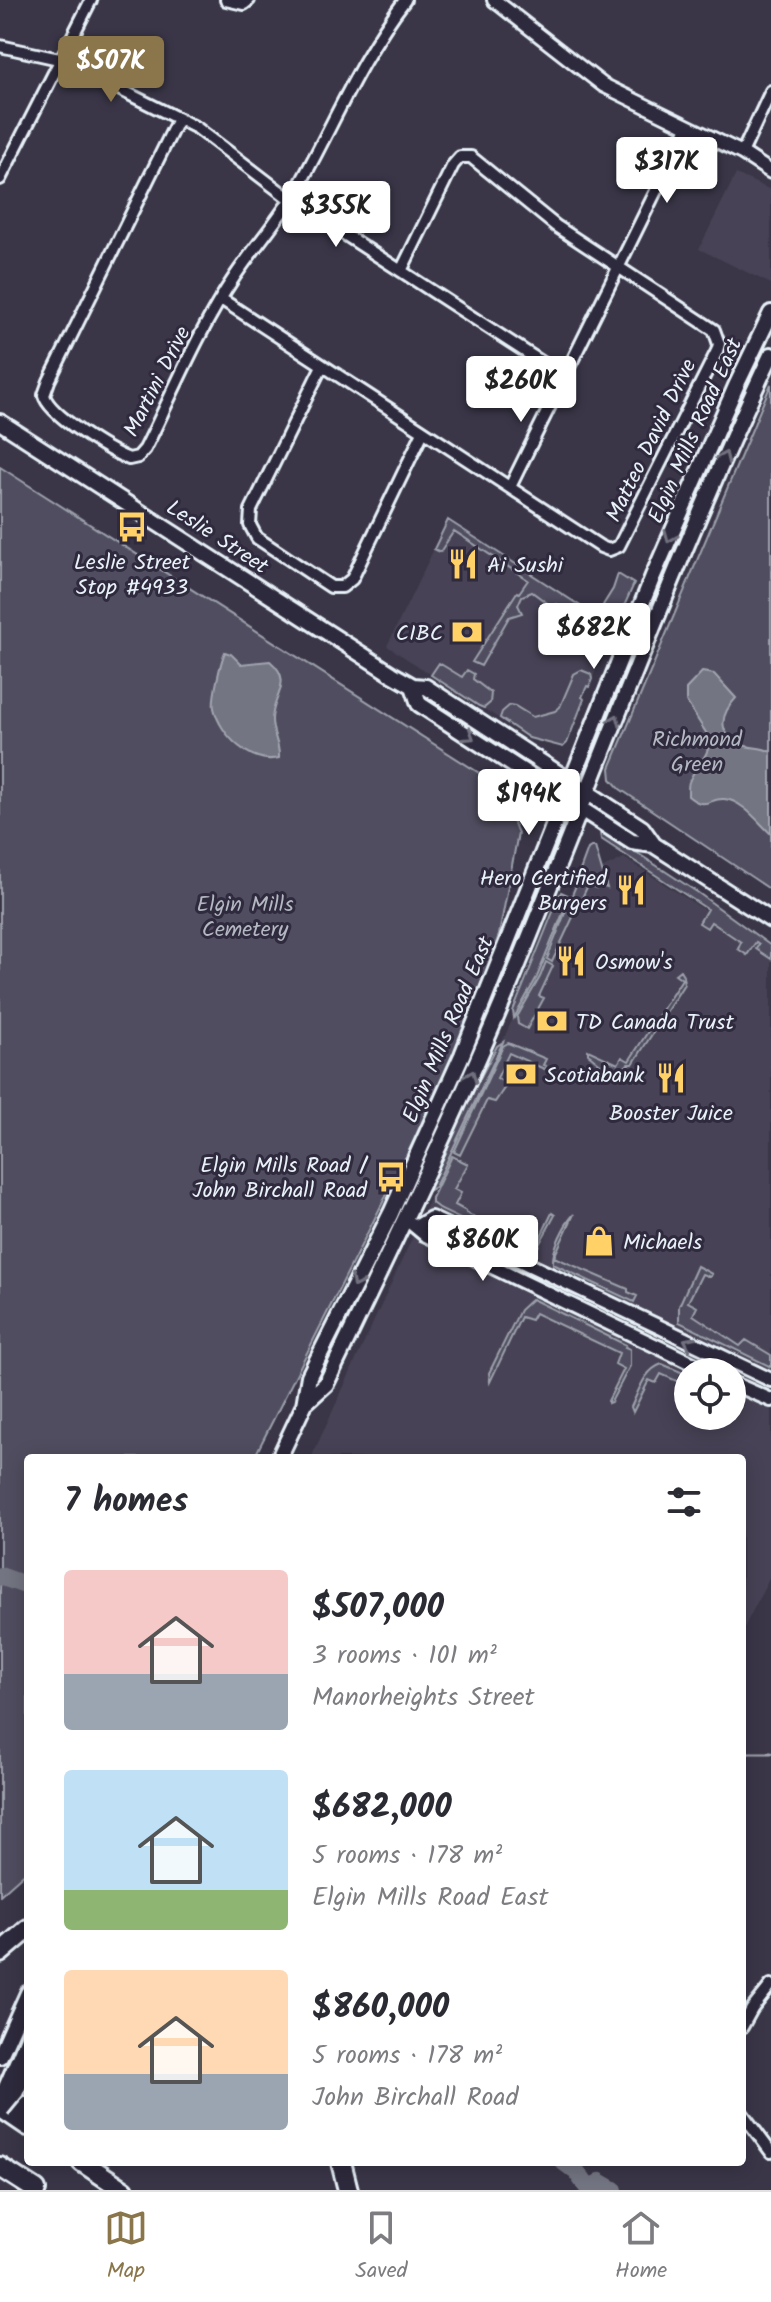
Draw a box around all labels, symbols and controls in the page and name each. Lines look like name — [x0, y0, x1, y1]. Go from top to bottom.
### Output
pin: $507K — [55, 36, 167, 104]
text: $507K — [76, 41, 146, 83]
pin: $317K — [611, 137, 723, 205]
text: $317K — [634, 142, 700, 184]
pin: $355K — [280, 181, 392, 249]
text: $355K — [300, 186, 372, 228]
street label: Martini Drive — [115, 320, 201, 444]
street label: Elgin Mills Road East — [640, 332, 753, 530]
street label: Matteo David Drive — [597, 353, 707, 529]
pin: $260K — [465, 356, 577, 424]
text: $260K — [484, 361, 558, 403]
one-way arrow — [714, 451, 730, 465]
street label: Leslie Street — [158, 492, 275, 585]
bus stop icon: Leslie Street Stop #4933 — [115, 510, 149, 544]
one-way arrow — [663, 529, 679, 543]
place label: Leslie Street Stop #4933 — [74, 546, 191, 606]
restaurant icon: Ai Sushi — [446, 547, 480, 581]
place label: Ai Sushi — [487, 549, 564, 584]
pin: $682K — [538, 603, 650, 671]
text: $682K — [556, 608, 632, 650]
bank icon: CIBC — [450, 615, 484, 649]
place label: CIBC — [396, 617, 443, 652]
one-way arrow — [606, 713, 622, 727]
park label: Richmond Green — [652, 723, 743, 783]
one-way arrow — [460, 726, 475, 741]
pin: $194K — [473, 769, 585, 837]
text: $194K — [496, 774, 562, 816]
place label: Hero Certified Burgers — [480, 862, 608, 922]
restaurant icon: Hero Certified Burgers — [614, 873, 648, 907]
park label: Elgin Mills Cemetery — [196, 888, 294, 948]
street label: Elgin Mills Road East — [394, 931, 505, 1129]
restaurant icon: Osmow's — [554, 944, 588, 978]
place label: Osmow's — [595, 946, 673, 981]
bank icon: TD Canada Trust — [535, 1004, 569, 1038]
place label: TD Canada Trust — [576, 1006, 734, 1041]
bank icon: Scotiabank — [504, 1057, 538, 1091]
place label: Scotiabank — [545, 1059, 645, 1094]
restaurant icon: Booster Juice — [654, 1061, 688, 1095]
one-way arrow — [461, 1070, 477, 1084]
place label: Booster Juice — [609, 1097, 733, 1132]
place label: Elgin Mills Road / John Birchall Road — [192, 1149, 369, 1209]
bus stop icon: Elgin Mills Road / John Birchall Road — [374, 1160, 408, 1194]
pin: $860K — [427, 1215, 539, 1283]
text: $860K — [446, 1220, 520, 1262]
shop icon: Michaels — [582, 1224, 616, 1258]
place label: Michaels — [623, 1226, 703, 1261]
one-way arrow — [350, 1274, 366, 1288]
one-way arrow — [683, 1336, 697, 1352]
map controls — [674, 1358, 746, 1430]
button: locate — [674, 1358, 746, 1430]
text: 7 homes — [64, 1475, 188, 1529]
icon: filters — [662, 1480, 706, 1524]
text: $507,000 — [312, 1581, 444, 1635]
icon: home — [128, 1602, 224, 1698]
text: 3 rooms · 101 m² — [312, 1635, 497, 1677]
text: Manorheights Street — [312, 1677, 535, 1719]
text: $682,000 — [312, 1781, 452, 1835]
icon: home — [128, 1802, 224, 1898]
text: 5 rooms · 178 m² — [312, 1835, 502, 1877]
text: Elgin Mills Road East — [312, 1877, 548, 1919]
text: $860,000 — [312, 1981, 449, 2035]
icon: home — [128, 2002, 224, 2098]
text: 5 rooms · 178 m² — [312, 2035, 502, 2077]
text: John Birchall Road — [312, 2077, 519, 2119]
tab: Map — [104, 2206, 148, 2289]
tab: Saved — [355, 2206, 408, 2289]
tab: Home — [615, 2206, 667, 2289]

